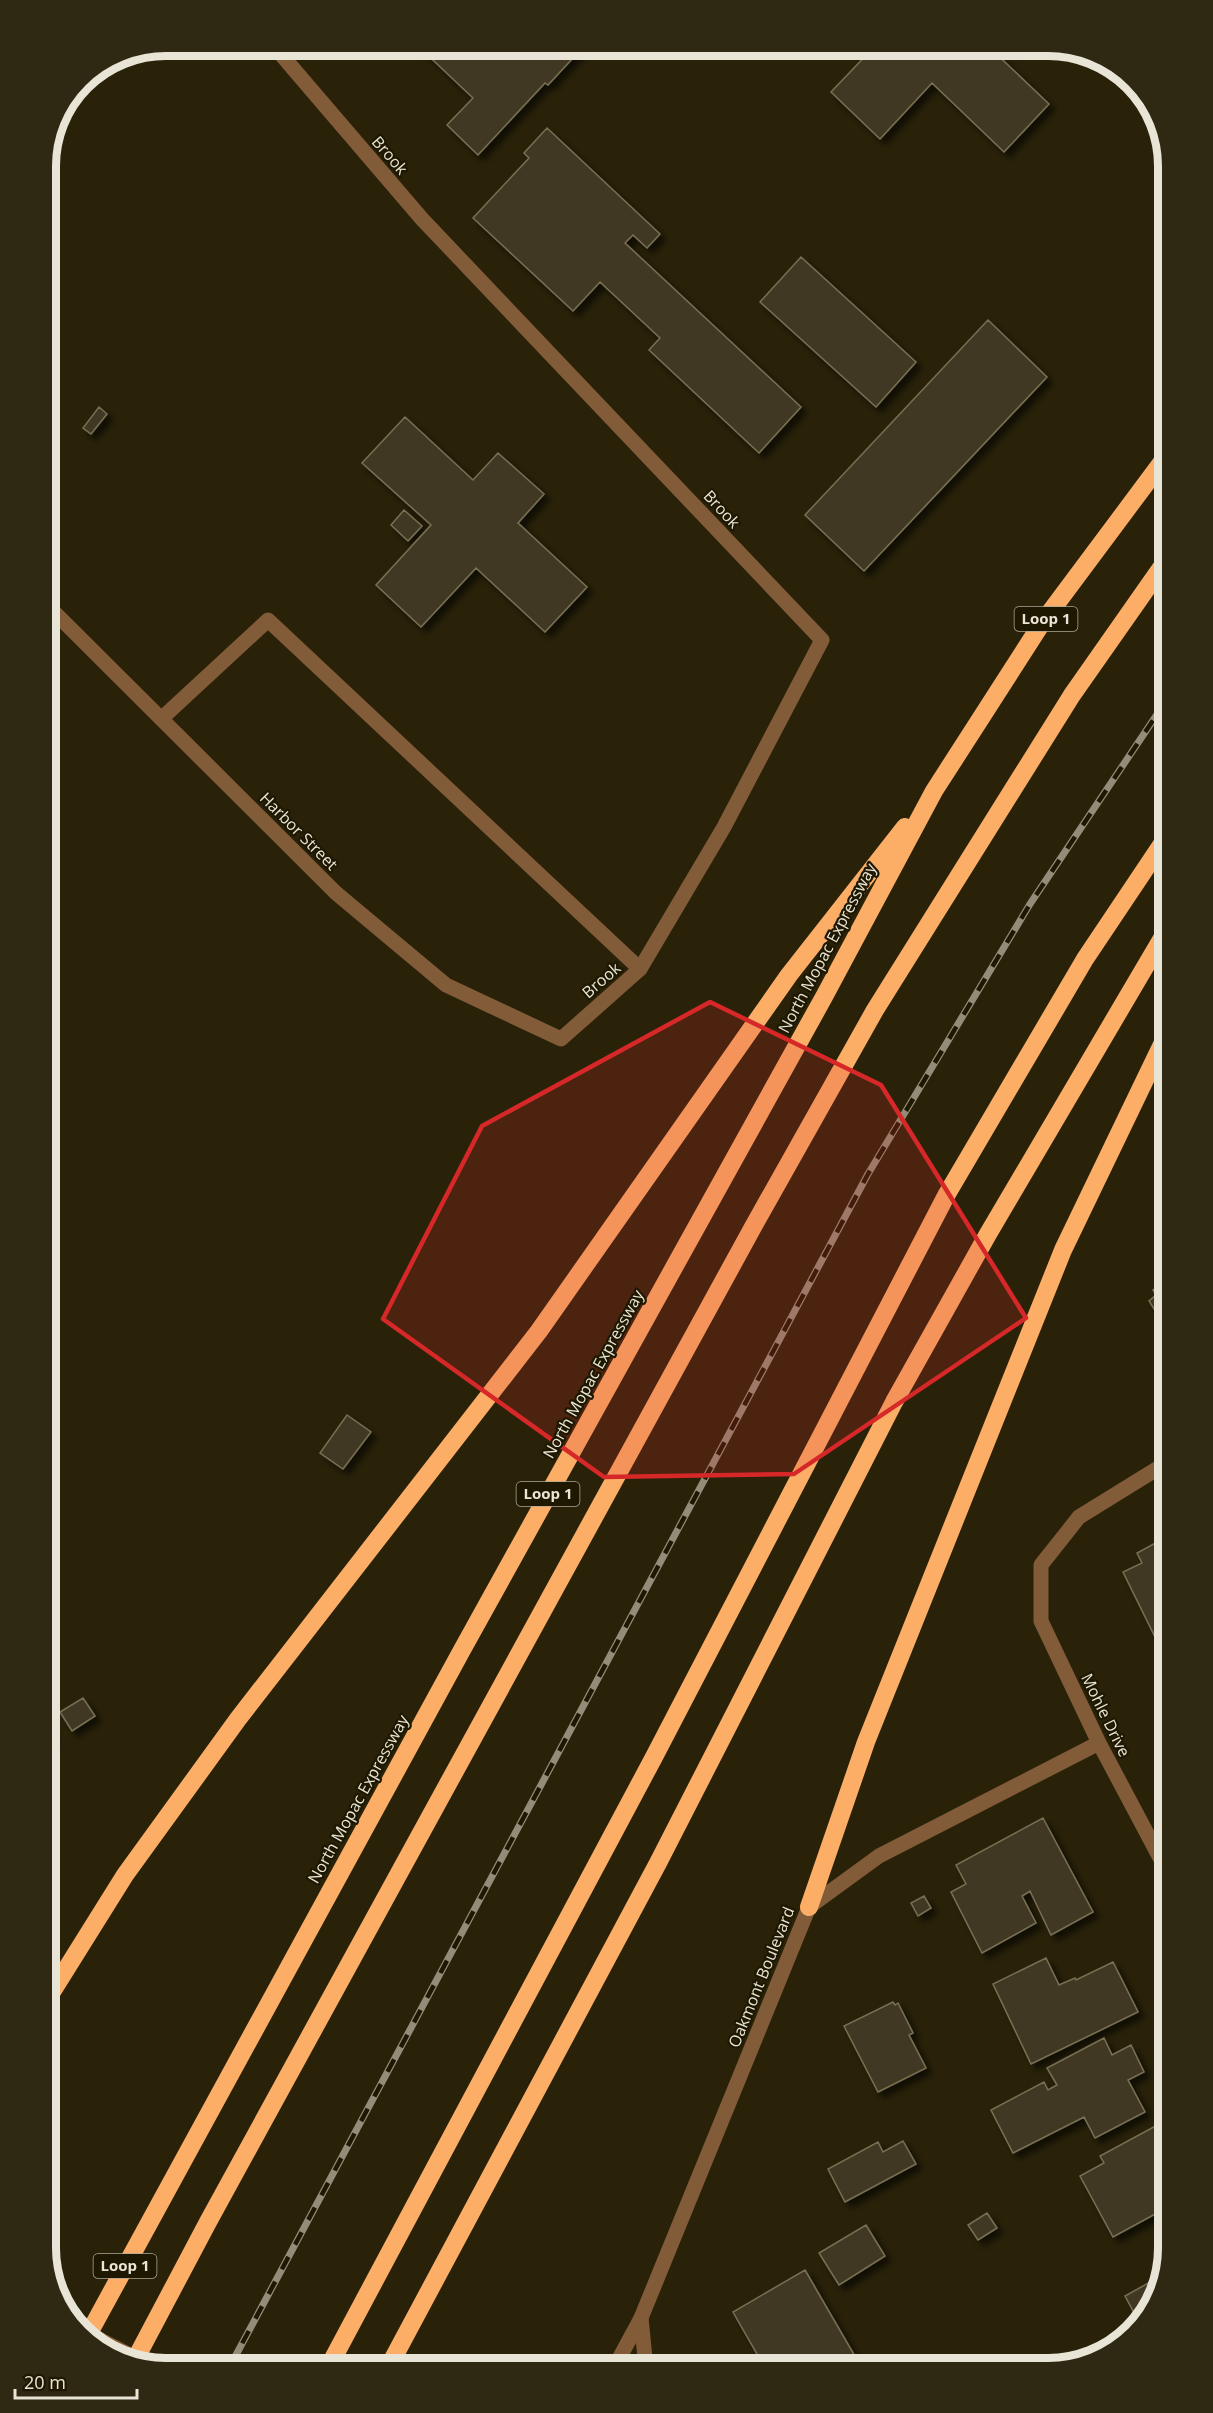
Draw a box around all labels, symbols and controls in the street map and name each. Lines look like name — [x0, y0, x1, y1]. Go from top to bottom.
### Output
street label: Brook — [367, 131, 413, 179]
street label: Brook — [699, 485, 746, 533]
road number: Loop 1 — [1014, 607, 1078, 631]
street label: Harbor Street — [255, 787, 343, 875]
street label: North Mopac Expressway — [773, 858, 882, 1037]
street label: Brook — [577, 957, 625, 1003]
street label: North Mopac Expressway — [537, 1285, 649, 1462]
road number: Loop 1 — [516, 1482, 580, 1506]
street label: Mohle Drive — [1076, 1670, 1136, 1760]
street label: North Mopac Expressway — [302, 1710, 414, 1887]
street label: Oakmont Boulevard — [723, 1903, 799, 2051]
road number: Loop 1 — [94, 2254, 156, 2278]
scale bar — [15, 2362, 136, 2400]
text: 20 m — [24, 2370, 66, 2394]

